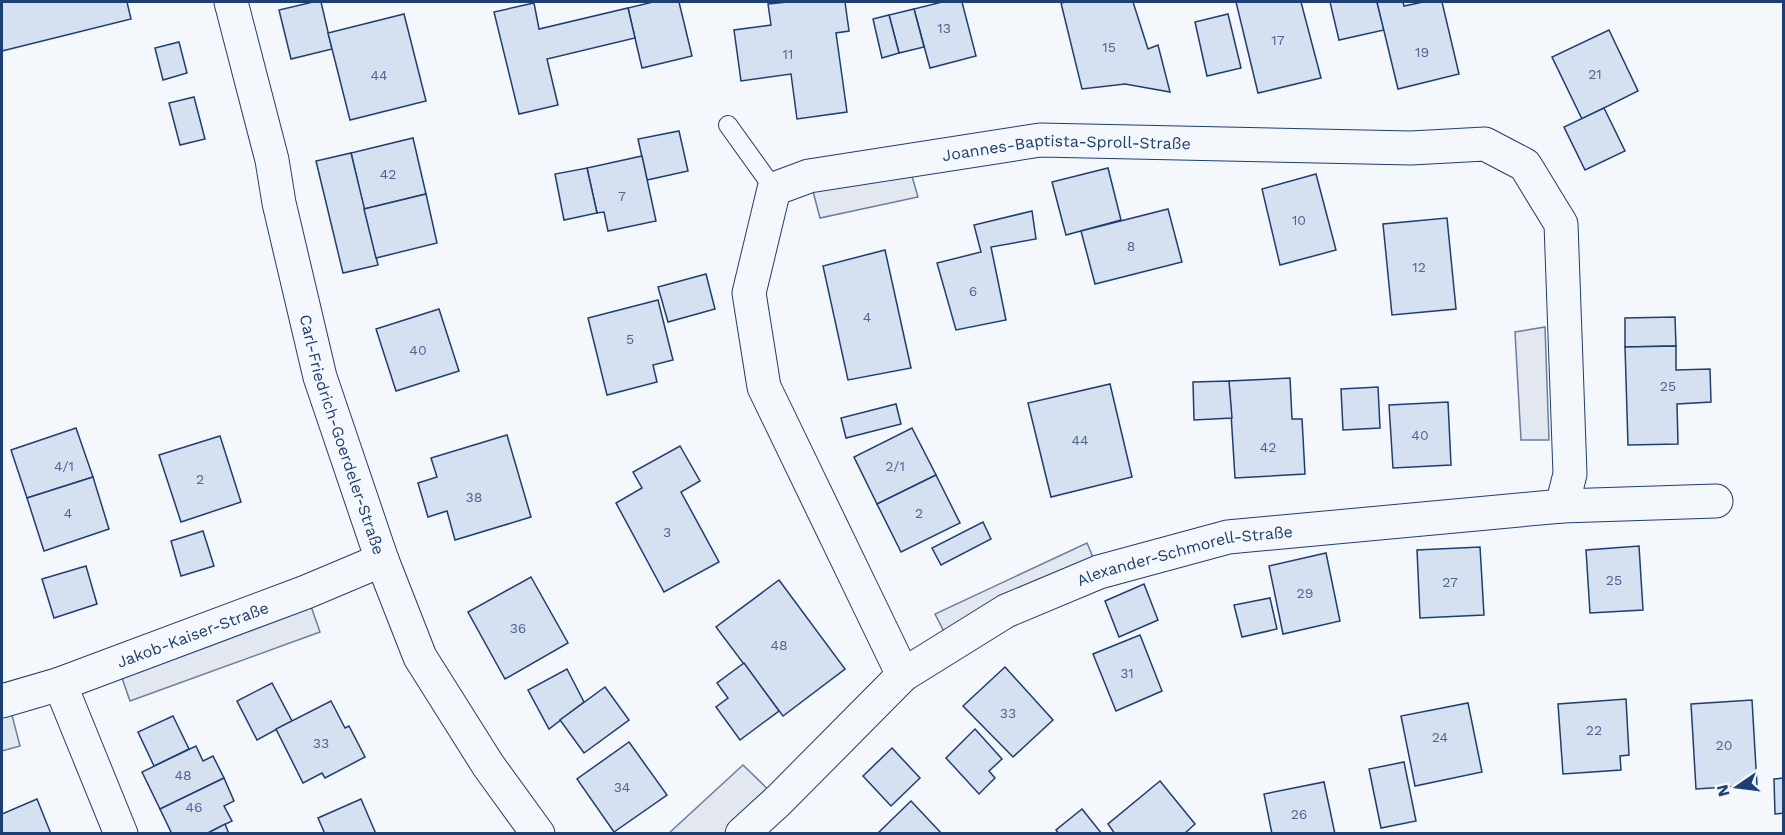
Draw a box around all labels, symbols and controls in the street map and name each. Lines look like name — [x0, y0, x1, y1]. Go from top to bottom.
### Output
house number: 13 — [937, 20, 951, 36]
house number: 17 — [1271, 32, 1285, 48]
house number: 15 — [1102, 39, 1116, 55]
house number: 19 — [1415, 44, 1429, 60]
house number: 11 — [783, 46, 793, 62]
house number: 21 — [1588, 66, 1602, 82]
house number: 44 — [370, 67, 388, 83]
street label: Joannes-Baptista-Sproll-Straße — [941, 130, 1191, 165]
house number: 42 — [380, 166, 396, 182]
house number: 7 — [618, 188, 626, 204]
house number: 10 — [1292, 212, 1306, 228]
house number: 8 — [1127, 238, 1135, 254]
house number: 12 — [1412, 259, 1426, 275]
house number: 6 — [969, 283, 977, 299]
house number: 4 — [863, 309, 871, 325]
street label: Carl-Friedrich-Goerdeler-Straße — [296, 313, 389, 557]
house number: 5 — [626, 331, 634, 347]
house number: 40 — [409, 342, 427, 358]
house number: 25 — [1660, 378, 1676, 394]
house number: 40 — [1411, 427, 1429, 443]
house number: 44 — [1071, 432, 1089, 448]
house number: 42 — [1260, 439, 1276, 455]
house number: 4/1 — [54, 458, 74, 474]
house number: 2/1 — [885, 458, 905, 474]
house number: 2 — [196, 471, 204, 487]
house number: 38 — [466, 489, 482, 505]
house number: 4 — [64, 505, 72, 521]
house number: 2 — [915, 505, 923, 521]
street label: Alexander-Schmorell-Straße — [1074, 522, 1294, 590]
house number: 3 — [663, 524, 671, 540]
house number: 25 — [1606, 572, 1622, 588]
house number: 27 — [1442, 574, 1458, 590]
house number: 29 — [1297, 585, 1313, 601]
street label: Jakob-Kaiser-Straße — [114, 597, 271, 671]
house number: 36 — [510, 620, 526, 636]
house number: 48 — [770, 637, 788, 653]
house number: 31 — [1120, 665, 1134, 681]
house number: 33 — [1000, 705, 1016, 721]
house number: 22 — [1586, 722, 1602, 738]
house number: 24 — [1432, 729, 1448, 745]
house number: 33 — [313, 735, 329, 751]
house number: 20 — [1716, 737, 1732, 753]
north arrow — [1707, 757, 1767, 817]
house number: 48 — [174, 767, 192, 783]
house number: 34 — [614, 779, 630, 795]
text: N — [1712, 782, 1734, 799]
house number: 46 — [185, 799, 203, 815]
house number: 26 — [1291, 806, 1307, 822]

